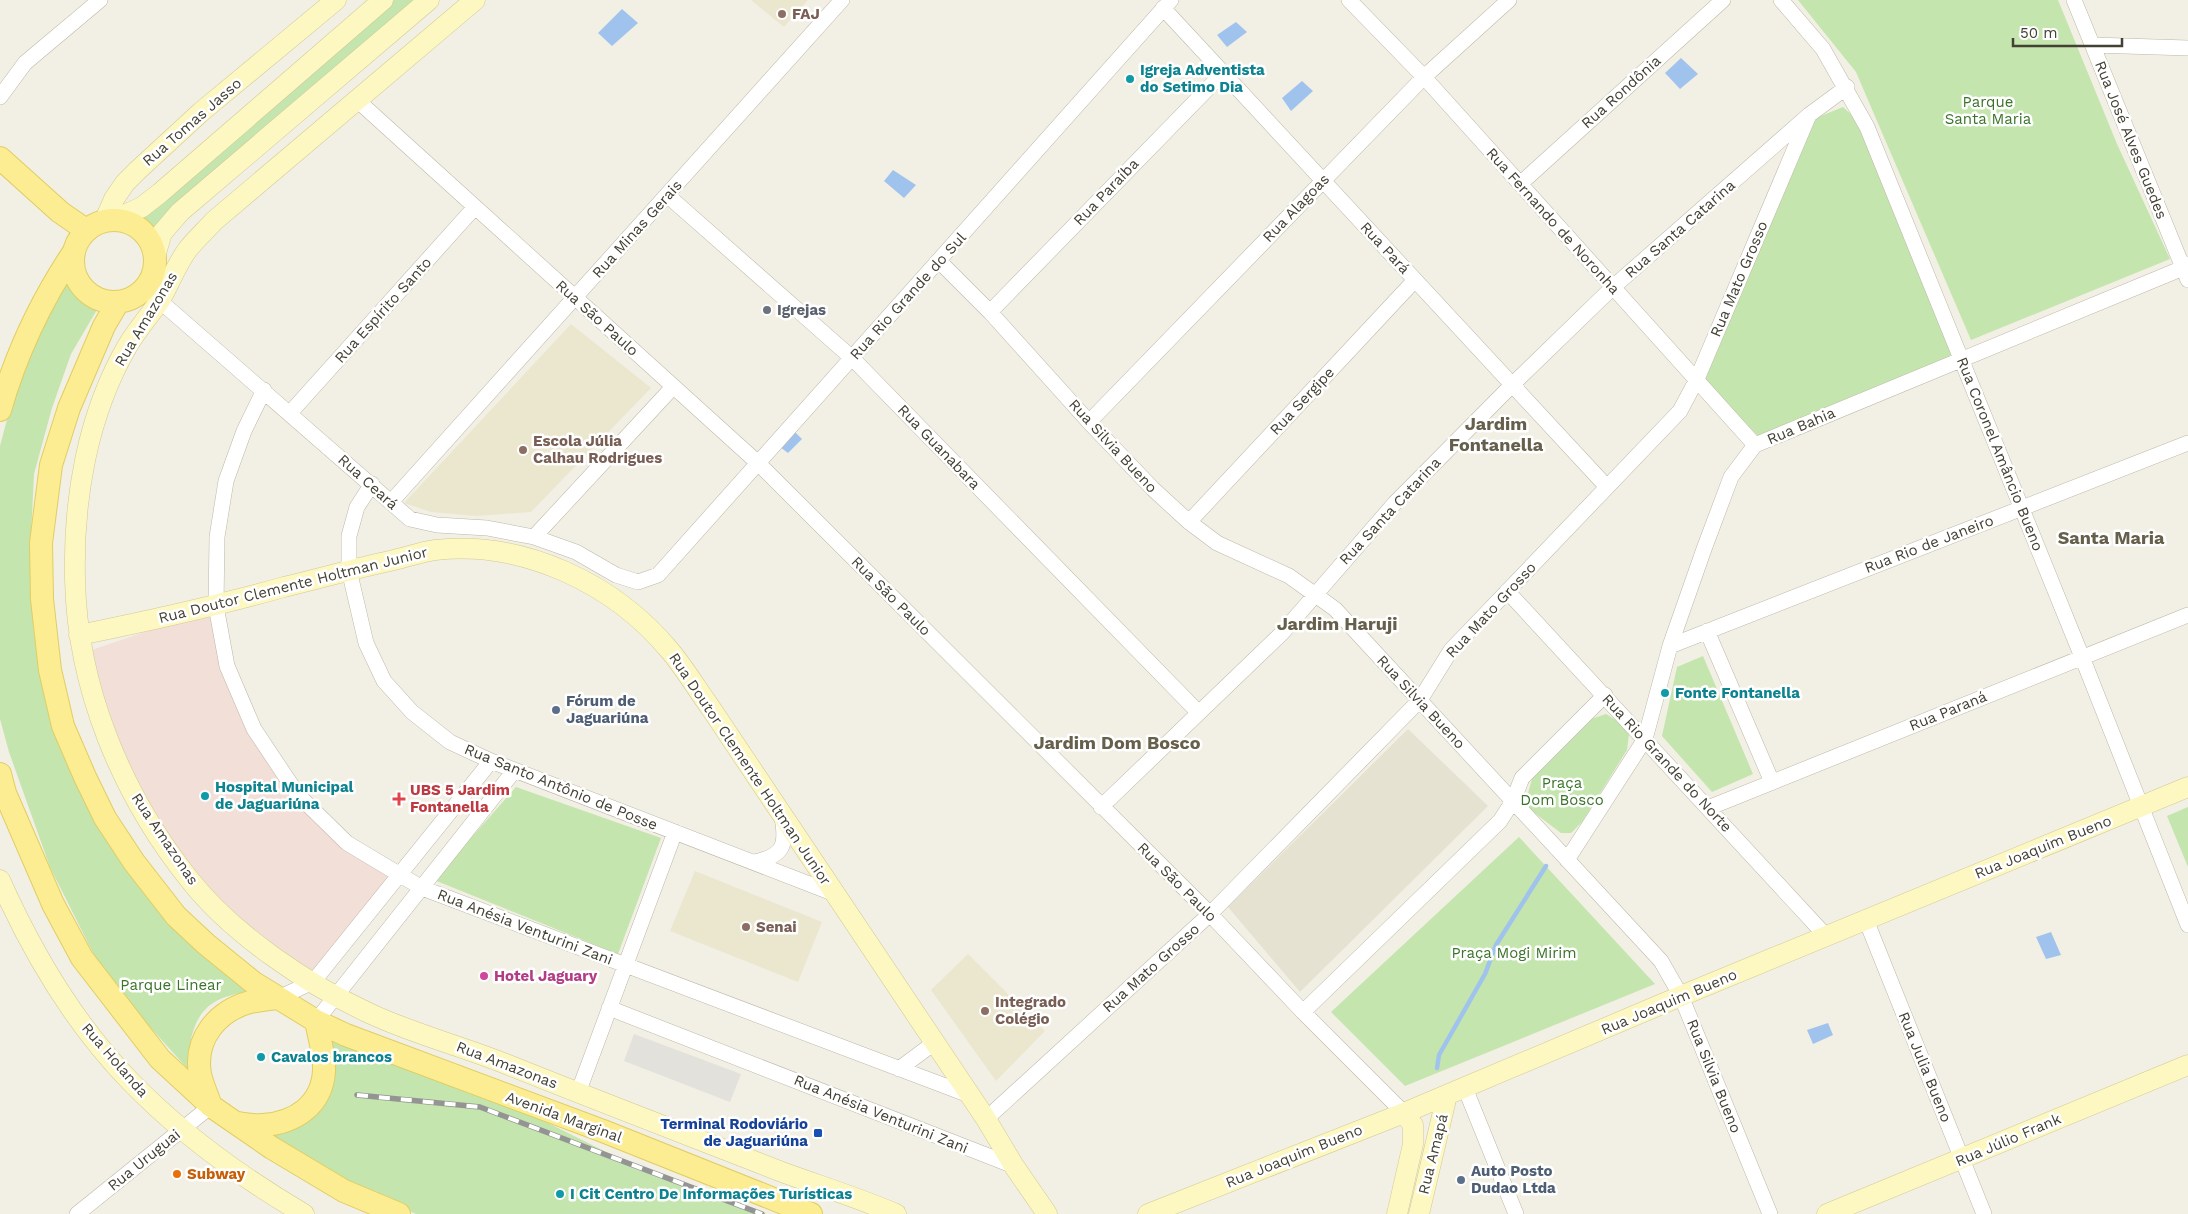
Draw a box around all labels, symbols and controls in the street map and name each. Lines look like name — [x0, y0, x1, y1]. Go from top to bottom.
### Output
place label: FAJ — [792, 5, 820, 23]
marker: FAJ — [776, 8, 788, 20]
scale bar — [2013, 15, 2122, 47]
text: 50 m — [2020, 24, 2057, 42]
street label: Rua Rondônia — [1578, 51, 1665, 132]
street label: Rua José Alves Guedes — [2091, 58, 2171, 222]
place label: Igreja Adventista do Setimo Dia — [1140, 61, 1265, 96]
marker: Igreja Adventista do Setimo Dia — [1124, 73, 1136, 85]
street label: Rua Tomas Jasso — [139, 74, 245, 170]
park label: Parque Santa Maria — [1945, 93, 2032, 128]
street label: Rua Fernando de Noronha — [1482, 144, 1624, 298]
street label: Rua Paraíba — [1070, 154, 1143, 229]
street label: Rua Alagoas — [1259, 170, 1333, 246]
street label: Rua Minas Gerais — [588, 176, 686, 282]
street label: Rua Santa Catarina — [1621, 176, 1739, 282]
street label: Rua Pará — [1356, 218, 1414, 278]
street label: Rua Mato Grosso — [1706, 218, 1772, 340]
street label: Rua Rio Grande do Sul — [846, 228, 970, 363]
street label: Rua Espírito Santo — [331, 253, 435, 367]
street label: Rua Amazonas — [111, 268, 181, 369]
street label: Rua São Paulo — [552, 276, 642, 360]
place label: Igrejas — [777, 301, 826, 319]
marker: Igrejas — [761, 304, 773, 316]
street label: Rua Coronel Amâncio Bueno — [1953, 354, 2047, 554]
street label: Rua Sergipe — [1266, 363, 1338, 439]
street label: Rua Silvia Bueno — [1065, 396, 1161, 496]
street label: Rua Guanabara — [894, 401, 984, 494]
street label: Rua Bahia — [1764, 403, 1838, 448]
district label: Jardim Fontanella — [1449, 413, 1544, 455]
place label: Escola Júlia Calhau Rodrigues — [533, 432, 662, 467]
marker: Escola Júlia Calhau Rodrigues — [517, 444, 529, 456]
street label: Rua Ceará — [334, 450, 402, 514]
street label: Rua Santa Catarina — [1336, 453, 1445, 568]
street label: Rua Rio de Janeiro — [1862, 511, 1996, 577]
district label: Santa Maria — [2058, 527, 2165, 548]
street label: Rua Doutor Clemente Holtman Junior — [157, 543, 429, 627]
street label: Rua São Paulo — [848, 553, 934, 639]
street label: Rua Mato Grosso — [1442, 558, 1540, 662]
district label: Jardim Haruji — [1277, 613, 1397, 634]
street label: Rua Doutor Clemente Holtman Junior — [665, 649, 835, 889]
street label: Rua Silvia Bueno — [1373, 652, 1469, 752]
place label: Fonte Fontanella — [1675, 684, 1800, 702]
marker: Fonte Fontanella — [1659, 687, 1671, 699]
street label: Rua Paraná — [1907, 687, 1990, 735]
street label: Rua Rio Grande do Norte — [1598, 690, 1736, 836]
place label: Fórum de Jaguariúna — [566, 692, 649, 727]
marker: Fórum de Jaguariúna — [550, 704, 562, 716]
district label: Jardim Dom Bosco — [1033, 732, 1201, 753]
street label: Rua Santo Antônio de Posse — [462, 740, 660, 834]
park label: Praça Dom Bosco — [1520, 774, 1604, 809]
place label: Hospital Municipal de Jaguariúna — [215, 778, 354, 813]
place label: UBS 5 Jardim Fontanella — [410, 781, 510, 816]
street label: Rua Amazonas — [128, 790, 202, 888]
marker: Hospital Municipal de Jaguariúna — [199, 790, 211, 802]
marker: UBS 5 Jardim Fontanella — [392, 792, 406, 806]
street label: Rua Joaquim Bueno — [1972, 811, 2114, 883]
street label: Rua São Paulo — [1134, 839, 1220, 925]
street label: Rua Anésia Venturini Zani — [435, 885, 615, 969]
place label: Senai — [756, 918, 797, 936]
street label: Rua Mato Grosso — [1099, 920, 1203, 1016]
marker: Senai — [740, 921, 752, 933]
park label: Praça Mogi Mirim — [1451, 944, 1577, 962]
street label: Rua Joaquim Bueno — [1598, 965, 1740, 1039]
place label: Hotel Jaguary — [494, 967, 598, 985]
marker: Hotel Jaguary — [478, 970, 490, 982]
park label: Parque Linear — [120, 976, 222, 994]
place label: Integrado Colégio — [995, 993, 1066, 1028]
marker: Integrado Colégio — [979, 1005, 991, 1017]
street label: Rua Julia Bueno — [1895, 1009, 1955, 1125]
street label: Rua Silvia Bueno — [1683, 1016, 1745, 1136]
street label: Rua Holanda — [78, 1019, 152, 1101]
street label: Rua Amazonas — [454, 1037, 560, 1093]
place label: Cavalos brancos — [271, 1048, 392, 1066]
marker: Cavalos brancos — [255, 1051, 267, 1063]
street label: Rua Anésia Venturini Zani — [791, 1071, 971, 1157]
street label: Avenida Marginal — [503, 1087, 625, 1147]
street label: Rua Júlio Frank — [1952, 1109, 2064, 1170]
street label: Rua Amapá — [1414, 1111, 1452, 1196]
place label: Terminal Rodoviário de Jaguariúna — [660, 1115, 808, 1150]
street label: Rua Joaquim Bueno — [1223, 1120, 1365, 1192]
street label: Rua Uruguai — [104, 1125, 184, 1195]
marker: Terminal Rodoviário de Jaguariúna — [812, 1127, 824, 1139]
place label: Auto Posto Dudao Ltda — [1471, 1162, 1556, 1197]
place label: Subway — [187, 1165, 246, 1183]
marker: Subway — [171, 1168, 183, 1180]
marker: Auto Posto Dudao Ltda — [1455, 1174, 1467, 1186]
place label: I Cit Centro De Informações Turísticas — [570, 1185, 852, 1203]
marker: I Cit Centro De Informações Turísticas — [554, 1188, 566, 1200]

